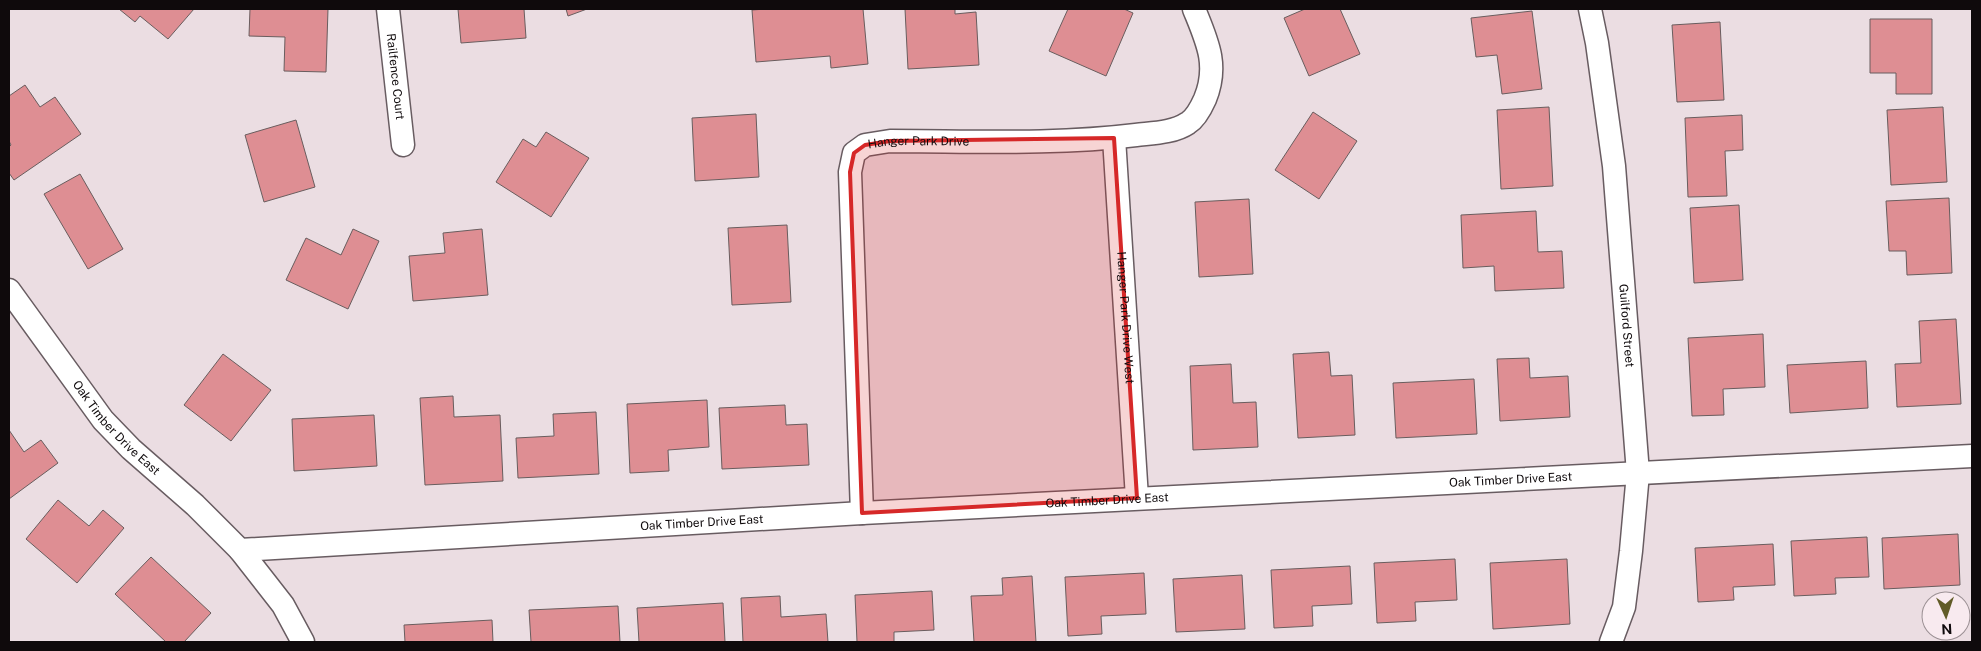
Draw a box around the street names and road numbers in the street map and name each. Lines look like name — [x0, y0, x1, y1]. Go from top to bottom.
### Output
street label: Railfence Court — [384, 33, 407, 121]
street label: Hanger Park Drive — [867, 134, 970, 151]
street label: Hanger Park Drive West — [1114, 251, 1137, 385]
street label: Guilford Street — [1616, 283, 1637, 368]
street label: Oak Timber Drive East — [70, 378, 163, 478]
street label: Oak Timber Drive East — [1449, 470, 1573, 490]
street label: Oak Timber Drive East — [1045, 490, 1169, 511]
street label: Oak Timber Drive East — [640, 512, 764, 533]

